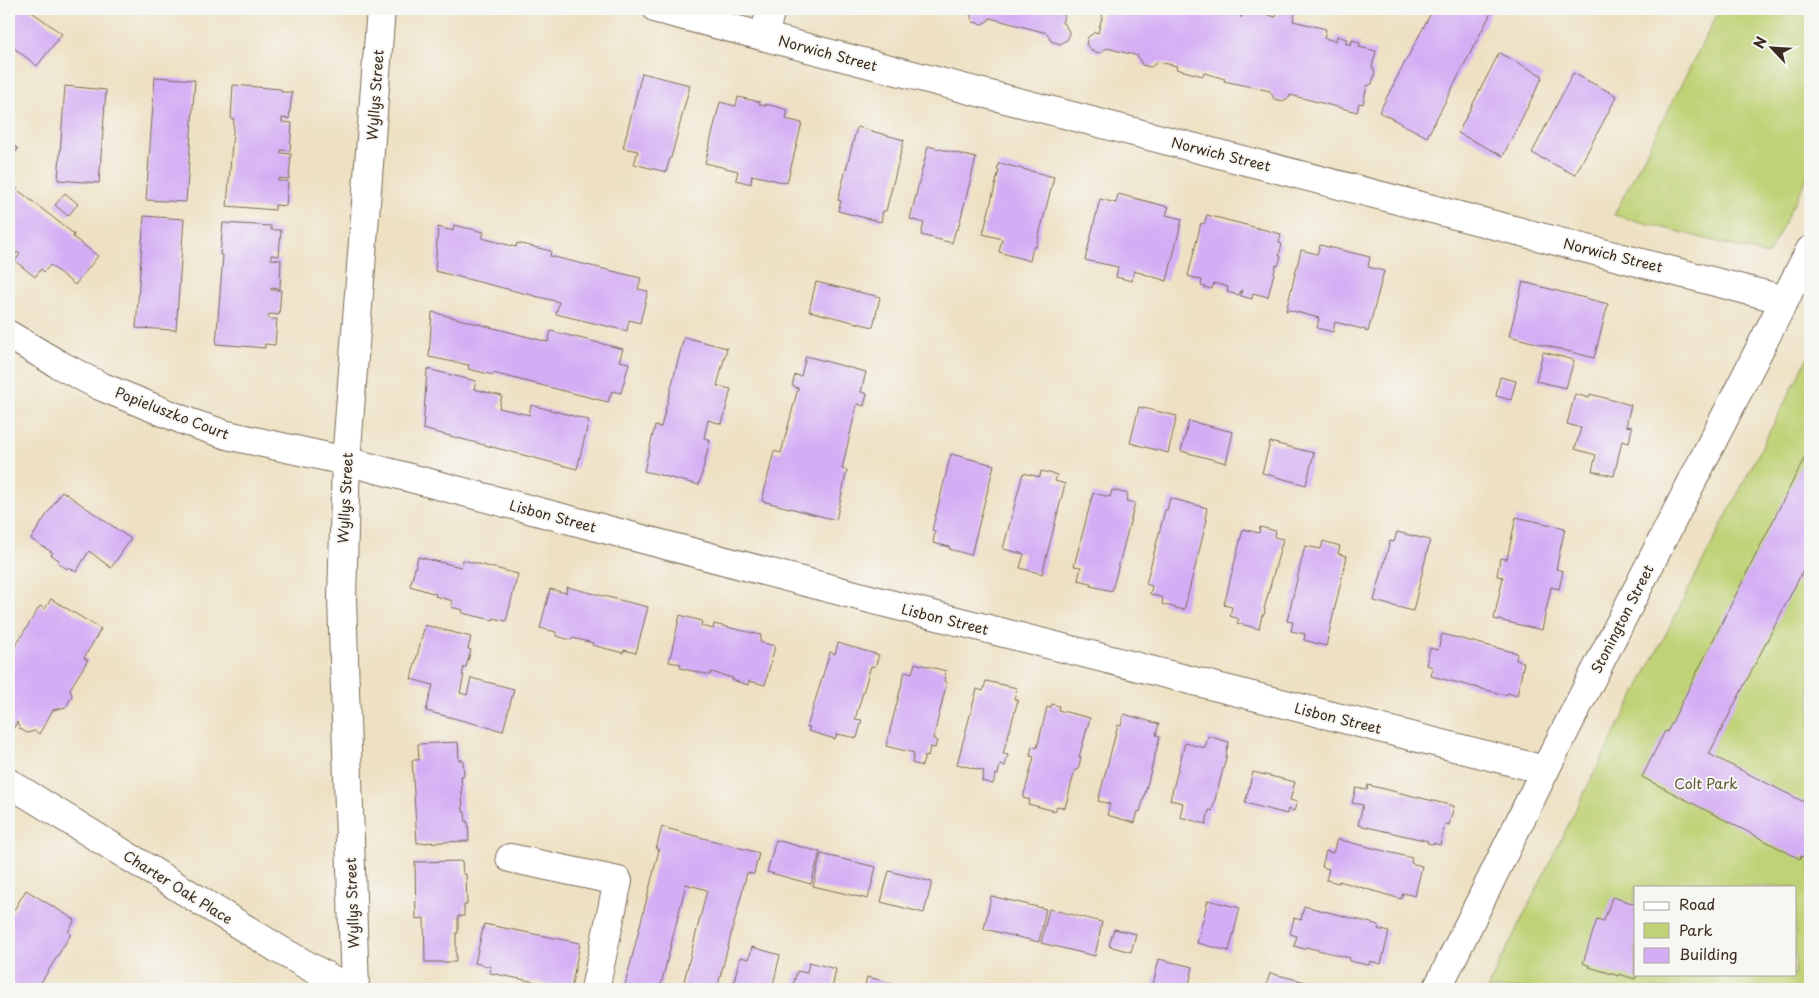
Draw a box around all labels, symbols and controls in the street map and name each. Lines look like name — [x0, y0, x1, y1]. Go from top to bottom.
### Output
north arrow — [1746, 22, 1796, 72]
street label: Norwich Street — [776, 30, 880, 76]
text: N — [1748, 33, 1772, 52]
street label: Wyllys Street — [361, 49, 389, 141]
street label: Norwich Street — [1169, 132, 1273, 177]
street label: Norwich Street — [1561, 233, 1665, 278]
street label: Popieluszko Court — [112, 382, 232, 445]
street label: Wyllys Street — [332, 452, 358, 544]
street label: Lisbon Street — [507, 494, 599, 538]
street label: Stonington Street — [1586, 561, 1659, 677]
street label: Lisbon Street — [899, 598, 991, 640]
street label: Lisbon Street — [1292, 697, 1384, 739]
park label: Colt Park — [1674, 773, 1738, 794]
street label: Charter Oak Place — [119, 845, 237, 929]
street label: Wyllys Street — [340, 857, 364, 949]
legend — [1634, 886, 1796, 976]
text: Road — [1679, 892, 1715, 915]
text: Park — [1679, 918, 1713, 941]
text: Building — [1679, 942, 1738, 965]

